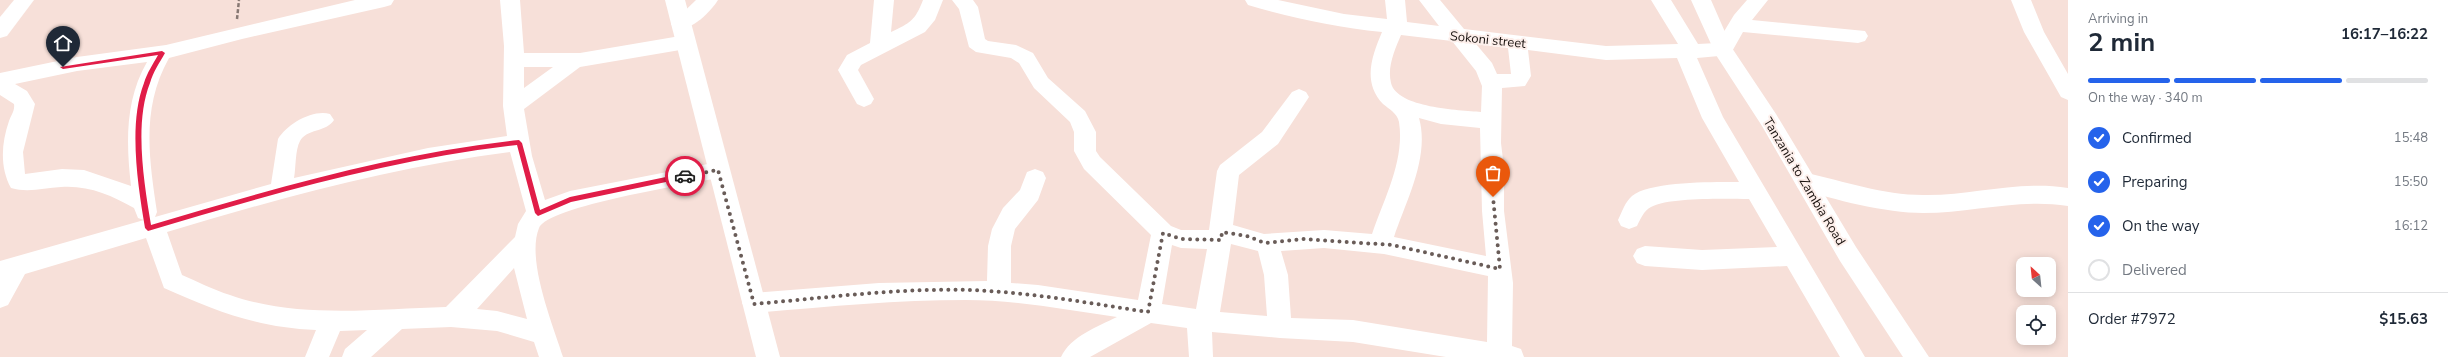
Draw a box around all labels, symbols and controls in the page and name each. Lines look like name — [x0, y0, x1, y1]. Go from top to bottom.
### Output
text: Arriving in — [2088, 10, 2148, 28]
text: 16:17–16:22 — [2341, 24, 2428, 44]
text: 2 min — [2088, 25, 2155, 60]
pin — [46, 26, 80, 67]
street label: Sokoni street — [1449, 27, 1527, 53]
icon: home — [52, 32, 74, 54]
text: On the way · 340 m — [2088, 89, 2203, 107]
street label: Tanzania to Zambia Road — [1759, 114, 1850, 249]
icon: check — [2088, 127, 2110, 149]
text: Confirmed — [2122, 128, 2192, 148]
text: 15:48 — [2394, 129, 2428, 147]
courier — [665, 156, 705, 196]
pin — [1476, 156, 1510, 197]
icon: bag — [1482, 162, 1504, 184]
icon: car — [674, 165, 696, 187]
icon: check — [2088, 171, 2110, 193]
text: Preparing — [2122, 172, 2187, 192]
text: 15:50 — [2394, 173, 2428, 191]
icon: check — [2088, 215, 2110, 237]
text: On the way — [2122, 216, 2200, 236]
text: 16:12 — [2394, 217, 2428, 235]
north arrow — [2016, 257, 2056, 297]
map controls — [2016, 257, 2056, 345]
text: Delivered — [2122, 260, 2187, 280]
button: locate — [2016, 305, 2056, 345]
text: Order #7972 — [2088, 309, 2176, 329]
text: $15.63 — [2379, 309, 2428, 329]

